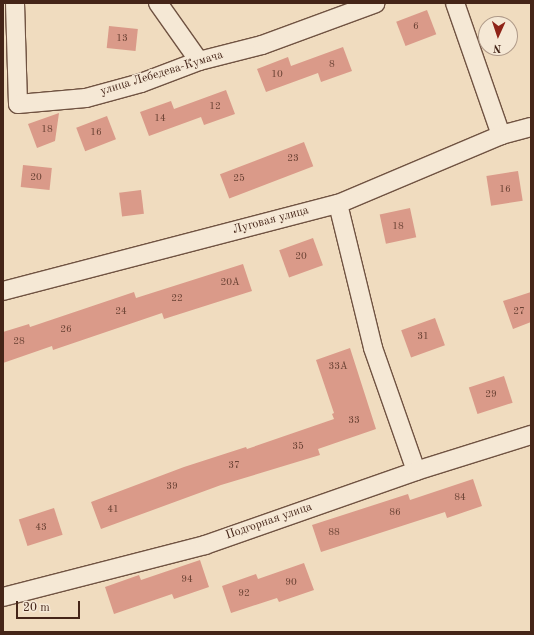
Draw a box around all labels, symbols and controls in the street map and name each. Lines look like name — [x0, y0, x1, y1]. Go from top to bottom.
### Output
north arrow — [478, 16, 518, 56]
house number: 6 — [413, 21, 419, 33]
house number: 13 — [116, 33, 128, 45]
text: N — [493, 42, 502, 53]
street label: улица Лебедева-Кумача — [99, 48, 225, 100]
house number: 8 — [329, 59, 335, 71]
house number: 10 — [271, 69, 283, 81]
house number: 12 — [209, 101, 221, 113]
house number: 14 — [154, 113, 166, 125]
house number: 18 — [41, 124, 53, 136]
house number: 16 — [90, 127, 102, 139]
house number: 23 — [287, 153, 299, 165]
house number: 20 — [30, 172, 42, 184]
house number: 25 — [233, 173, 245, 185]
house number: 16 — [499, 184, 511, 196]
street label: Луговая улица — [231, 204, 311, 238]
house number: 18 — [392, 221, 404, 233]
house number: 20 — [295, 251, 307, 263]
house number: 20А — [220, 277, 240, 289]
house number: 22 — [171, 293, 183, 305]
house number: 24 — [115, 306, 127, 318]
house number: 27 — [513, 306, 525, 318]
house number: 26 — [60, 324, 72, 336]
house number: 31 — [417, 331, 429, 343]
house number: 28 — [13, 336, 25, 348]
house number: 33А — [328, 361, 348, 373]
house number: 29 — [485, 389, 497, 401]
house number: 33 — [348, 415, 360, 427]
house number: 35 — [292, 441, 304, 453]
house number: 37 — [228, 460, 240, 472]
house number: 39 — [166, 481, 178, 493]
house number: 84 — [454, 492, 466, 504]
street label: Подгорная улица — [224, 500, 314, 544]
house number: 41 — [107, 504, 119, 516]
house number: 86 — [389, 507, 401, 519]
house number: 43 — [35, 522, 47, 534]
house number: 88 — [328, 527, 340, 539]
house number: 94 — [181, 574, 193, 586]
house number: 90 — [285, 577, 297, 589]
house number: 92 — [238, 588, 250, 600]
scale bar — [18, 593, 82, 619]
text: 20 m — [23, 602, 50, 614]

